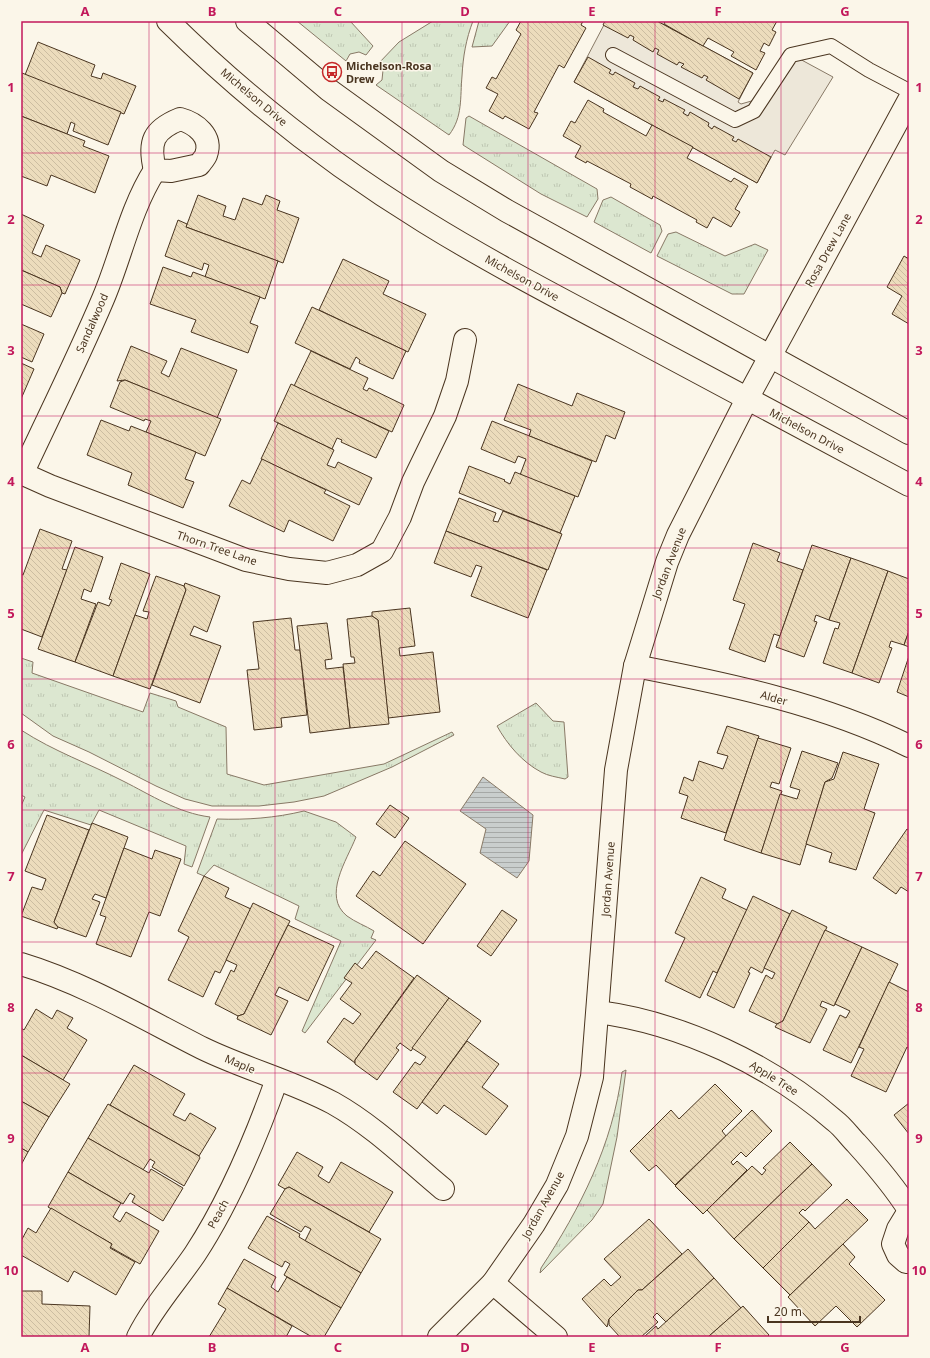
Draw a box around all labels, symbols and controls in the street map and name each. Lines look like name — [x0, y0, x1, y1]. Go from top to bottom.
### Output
text: A — [81, 2, 90, 20]
text: B — [208, 2, 216, 20]
text: C — [334, 2, 342, 20]
text: D — [460, 2, 470, 20]
text: E — [588, 2, 596, 20]
text: F — [714, 2, 722, 20]
text: G — [840, 2, 850, 20]
place label: Michelson-Rosa Drew — [346, 58, 432, 86]
bus stop icon: Michelson-Rosa Drew — [321, 61, 343, 83]
street label: Michelson Drive — [218, 64, 291, 129]
text: 1 — [7, 78, 15, 96]
text: 1 — [915, 78, 923, 96]
text: 2 — [7, 210, 15, 228]
street label: Rosa Drew Lane — [801, 210, 854, 290]
text: 2 — [915, 210, 923, 228]
street label: Michelson Drive — [482, 251, 562, 304]
street label: Sandalwood — [72, 291, 111, 355]
text: 3 — [7, 341, 15, 359]
text: 3 — [915, 341, 923, 359]
street label: Michelson Drive — [767, 405, 847, 457]
text: 4 — [7, 472, 15, 490]
text: 4 — [915, 472, 923, 490]
street label: Jordan Avenue — [648, 525, 689, 602]
street label: Thorn Tree Lane — [175, 527, 259, 568]
text: 5 — [7, 604, 15, 622]
text: 5 — [915, 604, 923, 622]
street label: Alder — [759, 687, 790, 709]
text: 6 — [7, 735, 15, 753]
text: 6 — [915, 735, 923, 753]
street label: Jordan Avenue — [597, 841, 618, 918]
text: 7 — [7, 867, 15, 885]
text: 7 — [915, 867, 923, 885]
text: 8 — [7, 998, 15, 1016]
text: 8 — [915, 998, 923, 1016]
street label: Maple — [223, 1050, 258, 1077]
street label: Apple Tree — [747, 1057, 801, 1098]
text: 9 — [7, 1129, 15, 1147]
text: 9 — [915, 1129, 923, 1147]
street label: Jordan Avenue — [517, 1168, 567, 1242]
street label: Peach — [203, 1197, 232, 1231]
text: 10 — [4, 1261, 18, 1279]
text: 10 — [912, 1261, 926, 1279]
scale bar — [768, 1298, 860, 1324]
text: 20 m — [774, 1303, 802, 1320]
text: A — [81, 1338, 90, 1356]
text: B — [208, 1338, 216, 1356]
text: C — [334, 1338, 342, 1356]
text: D — [460, 1338, 470, 1356]
text: E — [588, 1338, 596, 1356]
text: F — [714, 1338, 722, 1356]
text: G — [840, 1338, 850, 1356]

